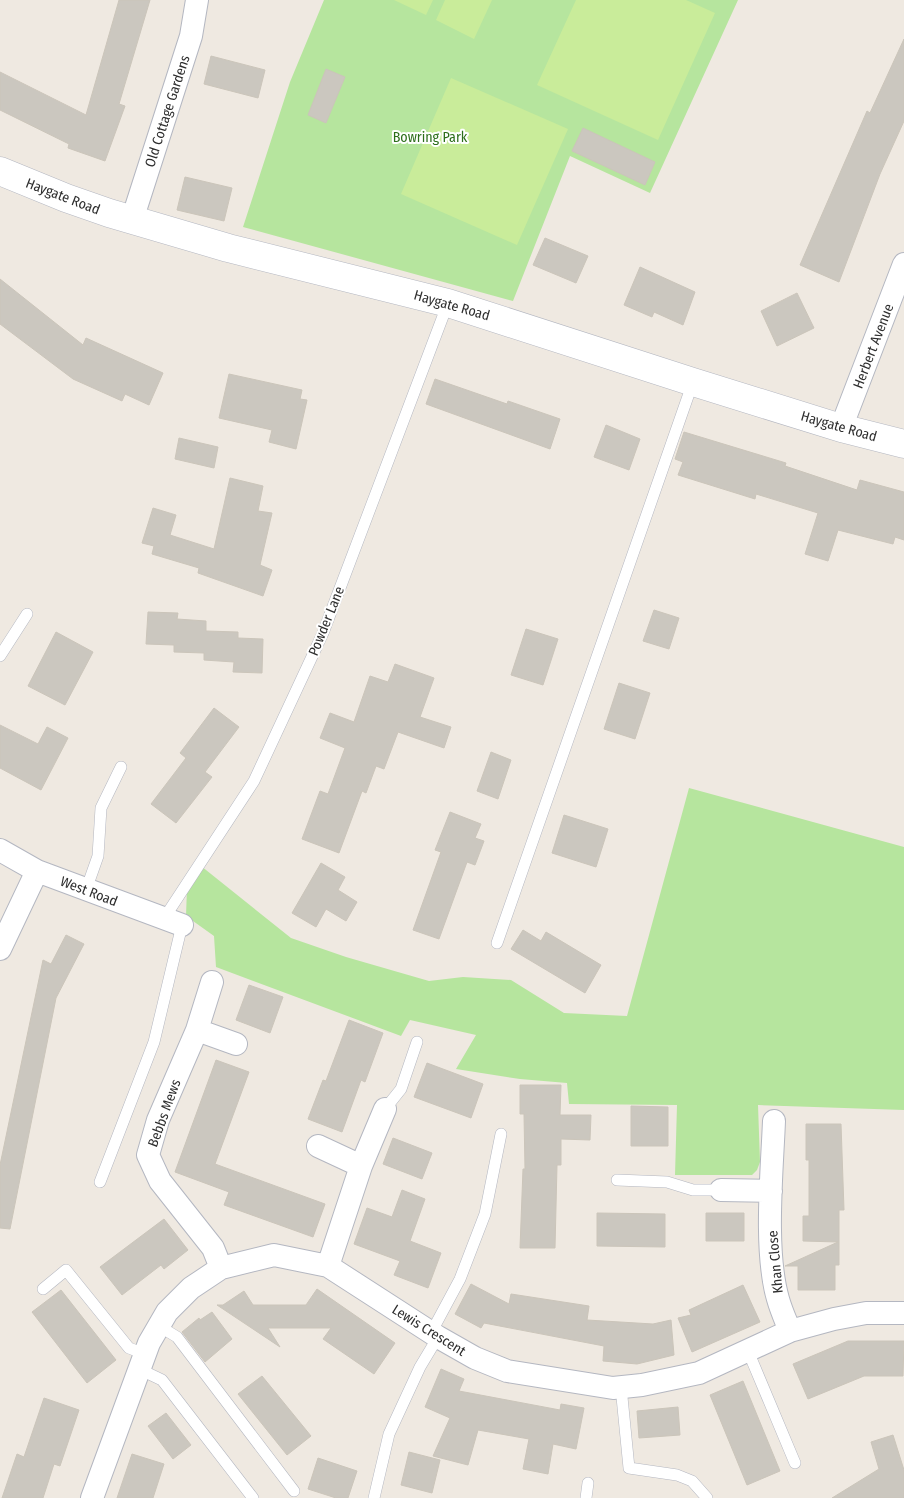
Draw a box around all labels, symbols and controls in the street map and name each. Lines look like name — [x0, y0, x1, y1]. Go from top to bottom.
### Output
street label: Old Cottage Gardens — [141, 53, 194, 169]
park label: Bowring Park — [393, 129, 468, 146]
street label: Haygate Road — [23, 175, 102, 218]
street label: Haygate Road — [412, 287, 492, 324]
street label: Herbert Avenue — [849, 301, 897, 391]
street label: Haygate Road — [799, 408, 879, 445]
street label: Powder Lane — [305, 584, 348, 658]
street label: West Road — [58, 873, 120, 910]
street label: Bebbs Mews — [144, 1077, 185, 1149]
street label: Khan Close — [764, 1230, 787, 1294]
street label: Lewis Crescent — [389, 1301, 469, 1360]

